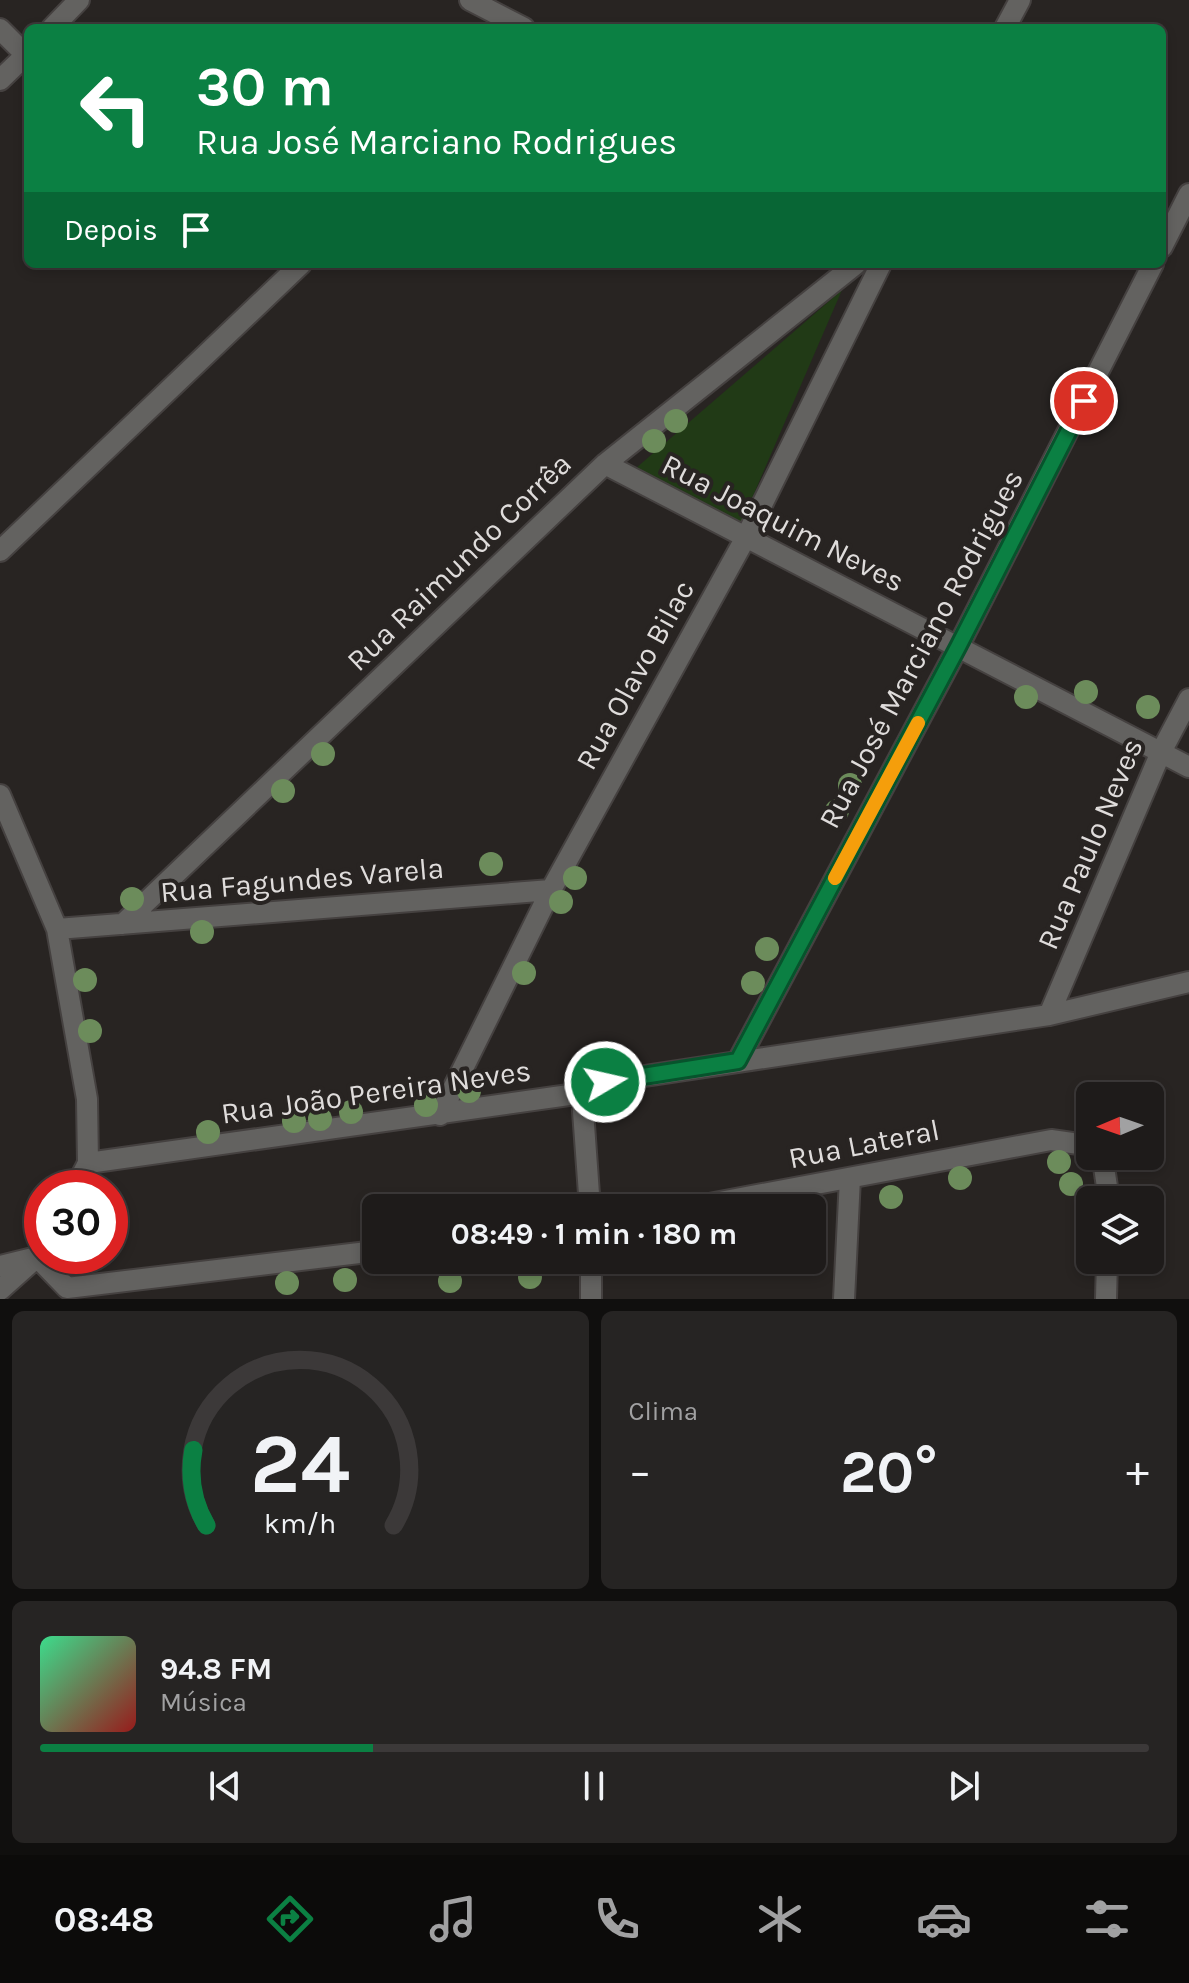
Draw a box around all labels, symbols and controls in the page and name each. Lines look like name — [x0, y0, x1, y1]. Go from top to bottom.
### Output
text: 30 m — [196, 54, 334, 119]
icon: left — [64, 56, 168, 160]
text: Rua José Marciano Rodrigues — [196, 121, 677, 163]
icon: arrive — [174, 208, 218, 252]
text: Depois — [64, 212, 158, 248]
pin — [1050, 367, 1118, 435]
icon: arrive — [1062, 379, 1106, 423]
street label: Rua Raimundo Corrêa — [339, 446, 579, 678]
street label: Rua Joaquim Neves — [656, 446, 910, 600]
street label: Rua José Marciano Rodrigues — [811, 464, 1031, 834]
street label: Rua Olavo Bilac — [568, 574, 702, 776]
street label: Rua Paulo Neves — [1029, 733, 1151, 955]
street label: Rua Fagundes Varela — [159, 850, 445, 910]
position arrow — [563, 1040, 647, 1124]
street label: Rua João Pereira Neves — [219, 1052, 533, 1132]
north arrow — [1076, 1082, 1164, 1170]
map controls — [1076, 1082, 1164, 1274]
street label: Rua Lateral — [785, 1112, 943, 1176]
speed limit sign: 30 — [24, 1170, 128, 1274]
button: layers — [1076, 1186, 1164, 1274]
text: 08:49 · 1 min · 180 m — [451, 1216, 737, 1252]
text: Clima — [629, 1396, 698, 1427]
text: 24 — [250, 1416, 350, 1513]
text: 20° — [840, 1437, 938, 1507]
text: − — [629, 1446, 652, 1497]
text: + — [1126, 1446, 1149, 1497]
text: km/h — [264, 1507, 336, 1540]
text: 94.8 FM — [160, 1651, 272, 1687]
text: Música — [160, 1687, 247, 1718]
icon: previous — [203, 1764, 247, 1808]
icon: pause — [572, 1764, 616, 1808]
icon: next — [942, 1764, 986, 1808]
icon: directions — [262, 1891, 318, 1947]
icon: music — [425, 1891, 481, 1947]
icon: phone — [589, 1891, 645, 1947]
icon: climate — [752, 1891, 808, 1947]
icon: car — [916, 1891, 972, 1947]
icon: filters — [1079, 1891, 1135, 1947]
text: 08:48 — [54, 1898, 154, 1940]

